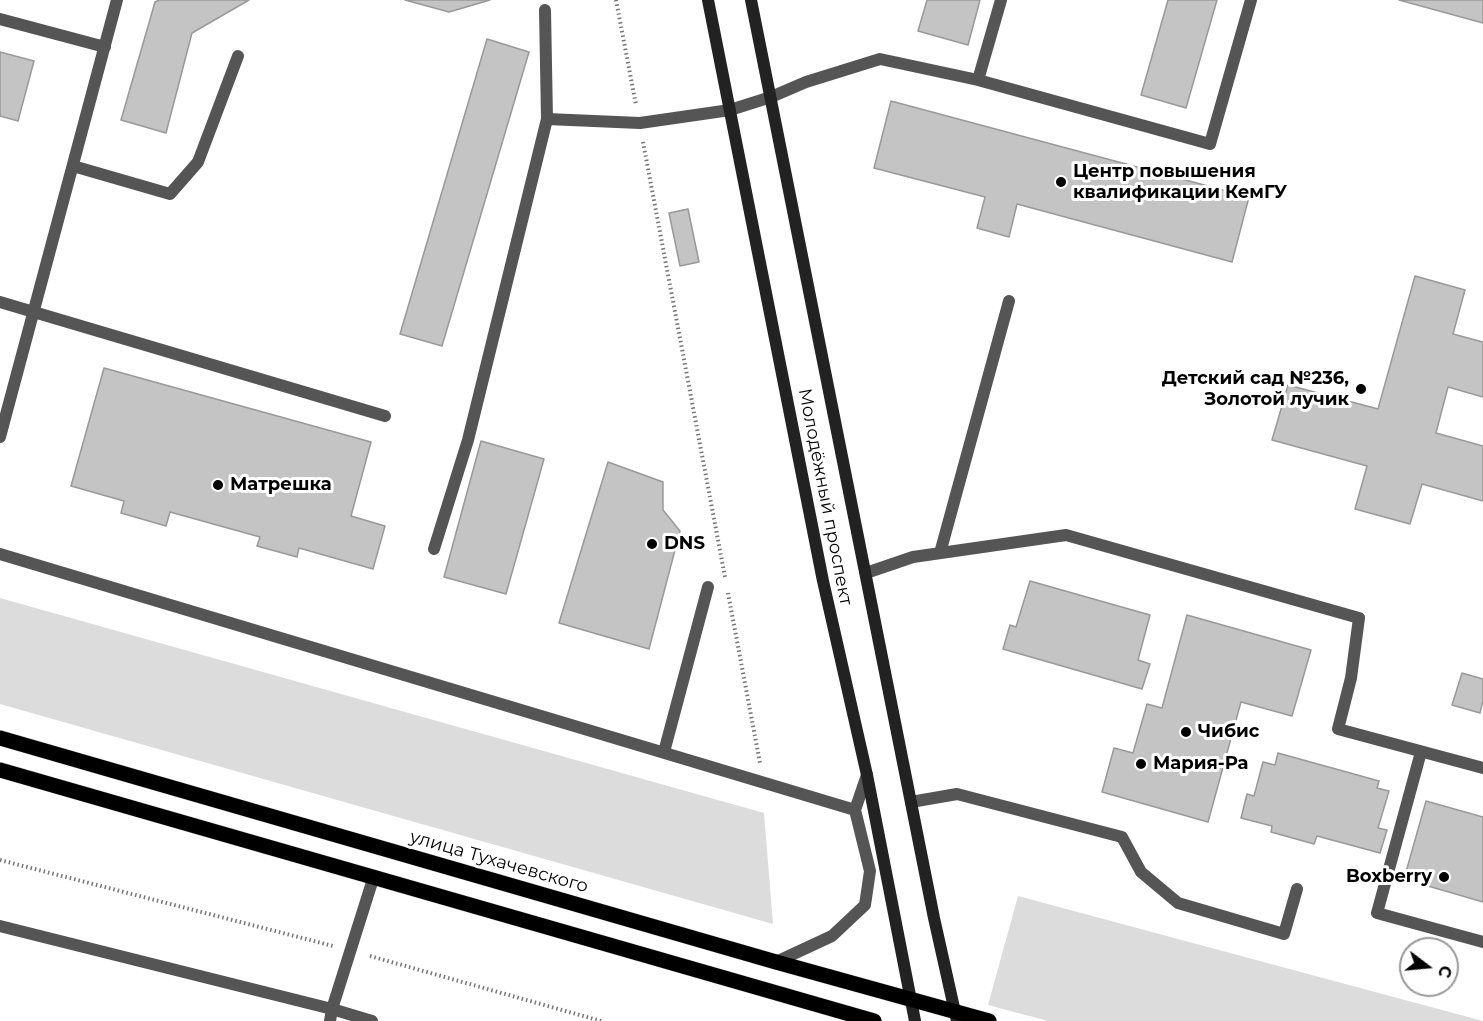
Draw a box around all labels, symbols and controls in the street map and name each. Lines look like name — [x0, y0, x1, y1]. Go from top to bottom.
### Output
place label: Центр повышения квалификации КемГУ — [1073, 161, 1287, 204]
marker: Центр повышения квалификации КемГУ — [1054, 175, 1068, 189]
place label: Детский сад №236, Золотой лучик — [1162, 368, 1349, 410]
marker: Детский сад №236, Золотой лучик — [1354, 382, 1368, 396]
street label: Молодёжный проспект — [793, 387, 857, 607]
place label: Матрешка — [230, 474, 332, 496]
marker: Матрешка — [211, 478, 225, 492]
place label: DNS — [664, 533, 705, 555]
marker: DNS — [645, 537, 659, 551]
place label: Чибис — [1198, 721, 1259, 743]
marker: Чибис — [1179, 725, 1193, 739]
place label: Мария-Ра — [1153, 753, 1248, 775]
marker: Мария-Ра — [1134, 757, 1148, 771]
street label: улица Тухачевского — [407, 826, 591, 898]
place label: Boxberry — [1346, 866, 1432, 888]
marker: Boxberry — [1437, 870, 1451, 884]
north arrow — [1399, 937, 1459, 997]
text: С — [1434, 963, 1456, 980]

